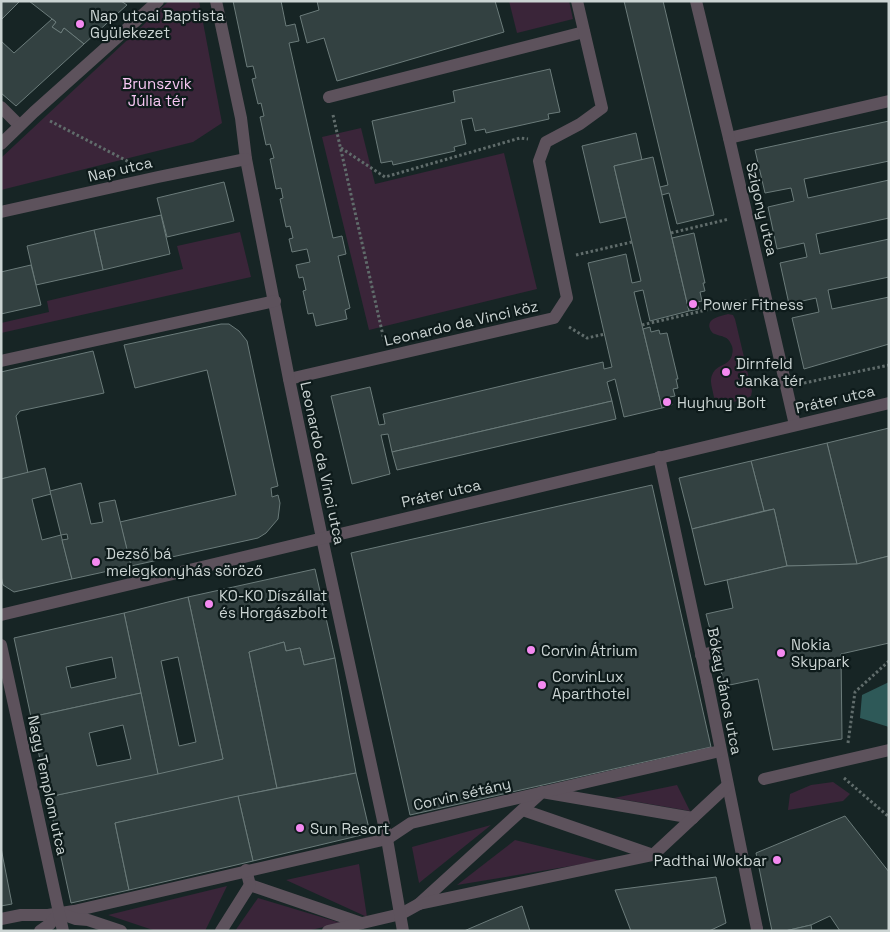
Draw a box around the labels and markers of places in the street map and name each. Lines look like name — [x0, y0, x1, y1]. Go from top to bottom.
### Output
place label: Nap utcai Baptista Gyülekezet — [90, 6, 225, 42]
marker: Nap utcai Baptista Gyülekezet — [74, 18, 86, 30]
place label: Power Fitness — [703, 295, 804, 314]
marker: Power Fitness — [687, 298, 699, 310]
place label: Dirnfeld Janka tér — [736, 354, 804, 390]
marker: Dirnfeld Janka tér — [720, 366, 732, 378]
place label: Huyhuy Bolt — [677, 393, 766, 412]
marker: Huyhuy Bolt — [661, 396, 673, 408]
place label: Dezső bá melegkonyhás söröző — [106, 544, 263, 580]
marker: Dezső bá melegkonyhás söröző — [90, 556, 102, 568]
place label: KO-KO Díszállat és Horgászbolt — [219, 586, 328, 622]
marker: KO-KO Díszállat és Horgászbolt — [203, 598, 215, 610]
place label: Nokia Skypark — [791, 635, 849, 671]
place label: Corvin Átrium — [541, 641, 638, 660]
marker: Corvin Átrium — [525, 644, 537, 656]
marker: Nokia Skypark — [775, 647, 787, 659]
place label: CorvinLux Aparthotel — [552, 667, 630, 703]
marker: CorvinLux Aparthotel — [536, 679, 548, 691]
place label: Sun Resort — [310, 819, 390, 838]
marker: Sun Resort — [294, 822, 306, 834]
place label: Padthai Wokbar — [654, 851, 767, 870]
marker: Padthai Wokbar — [771, 854, 783, 866]

